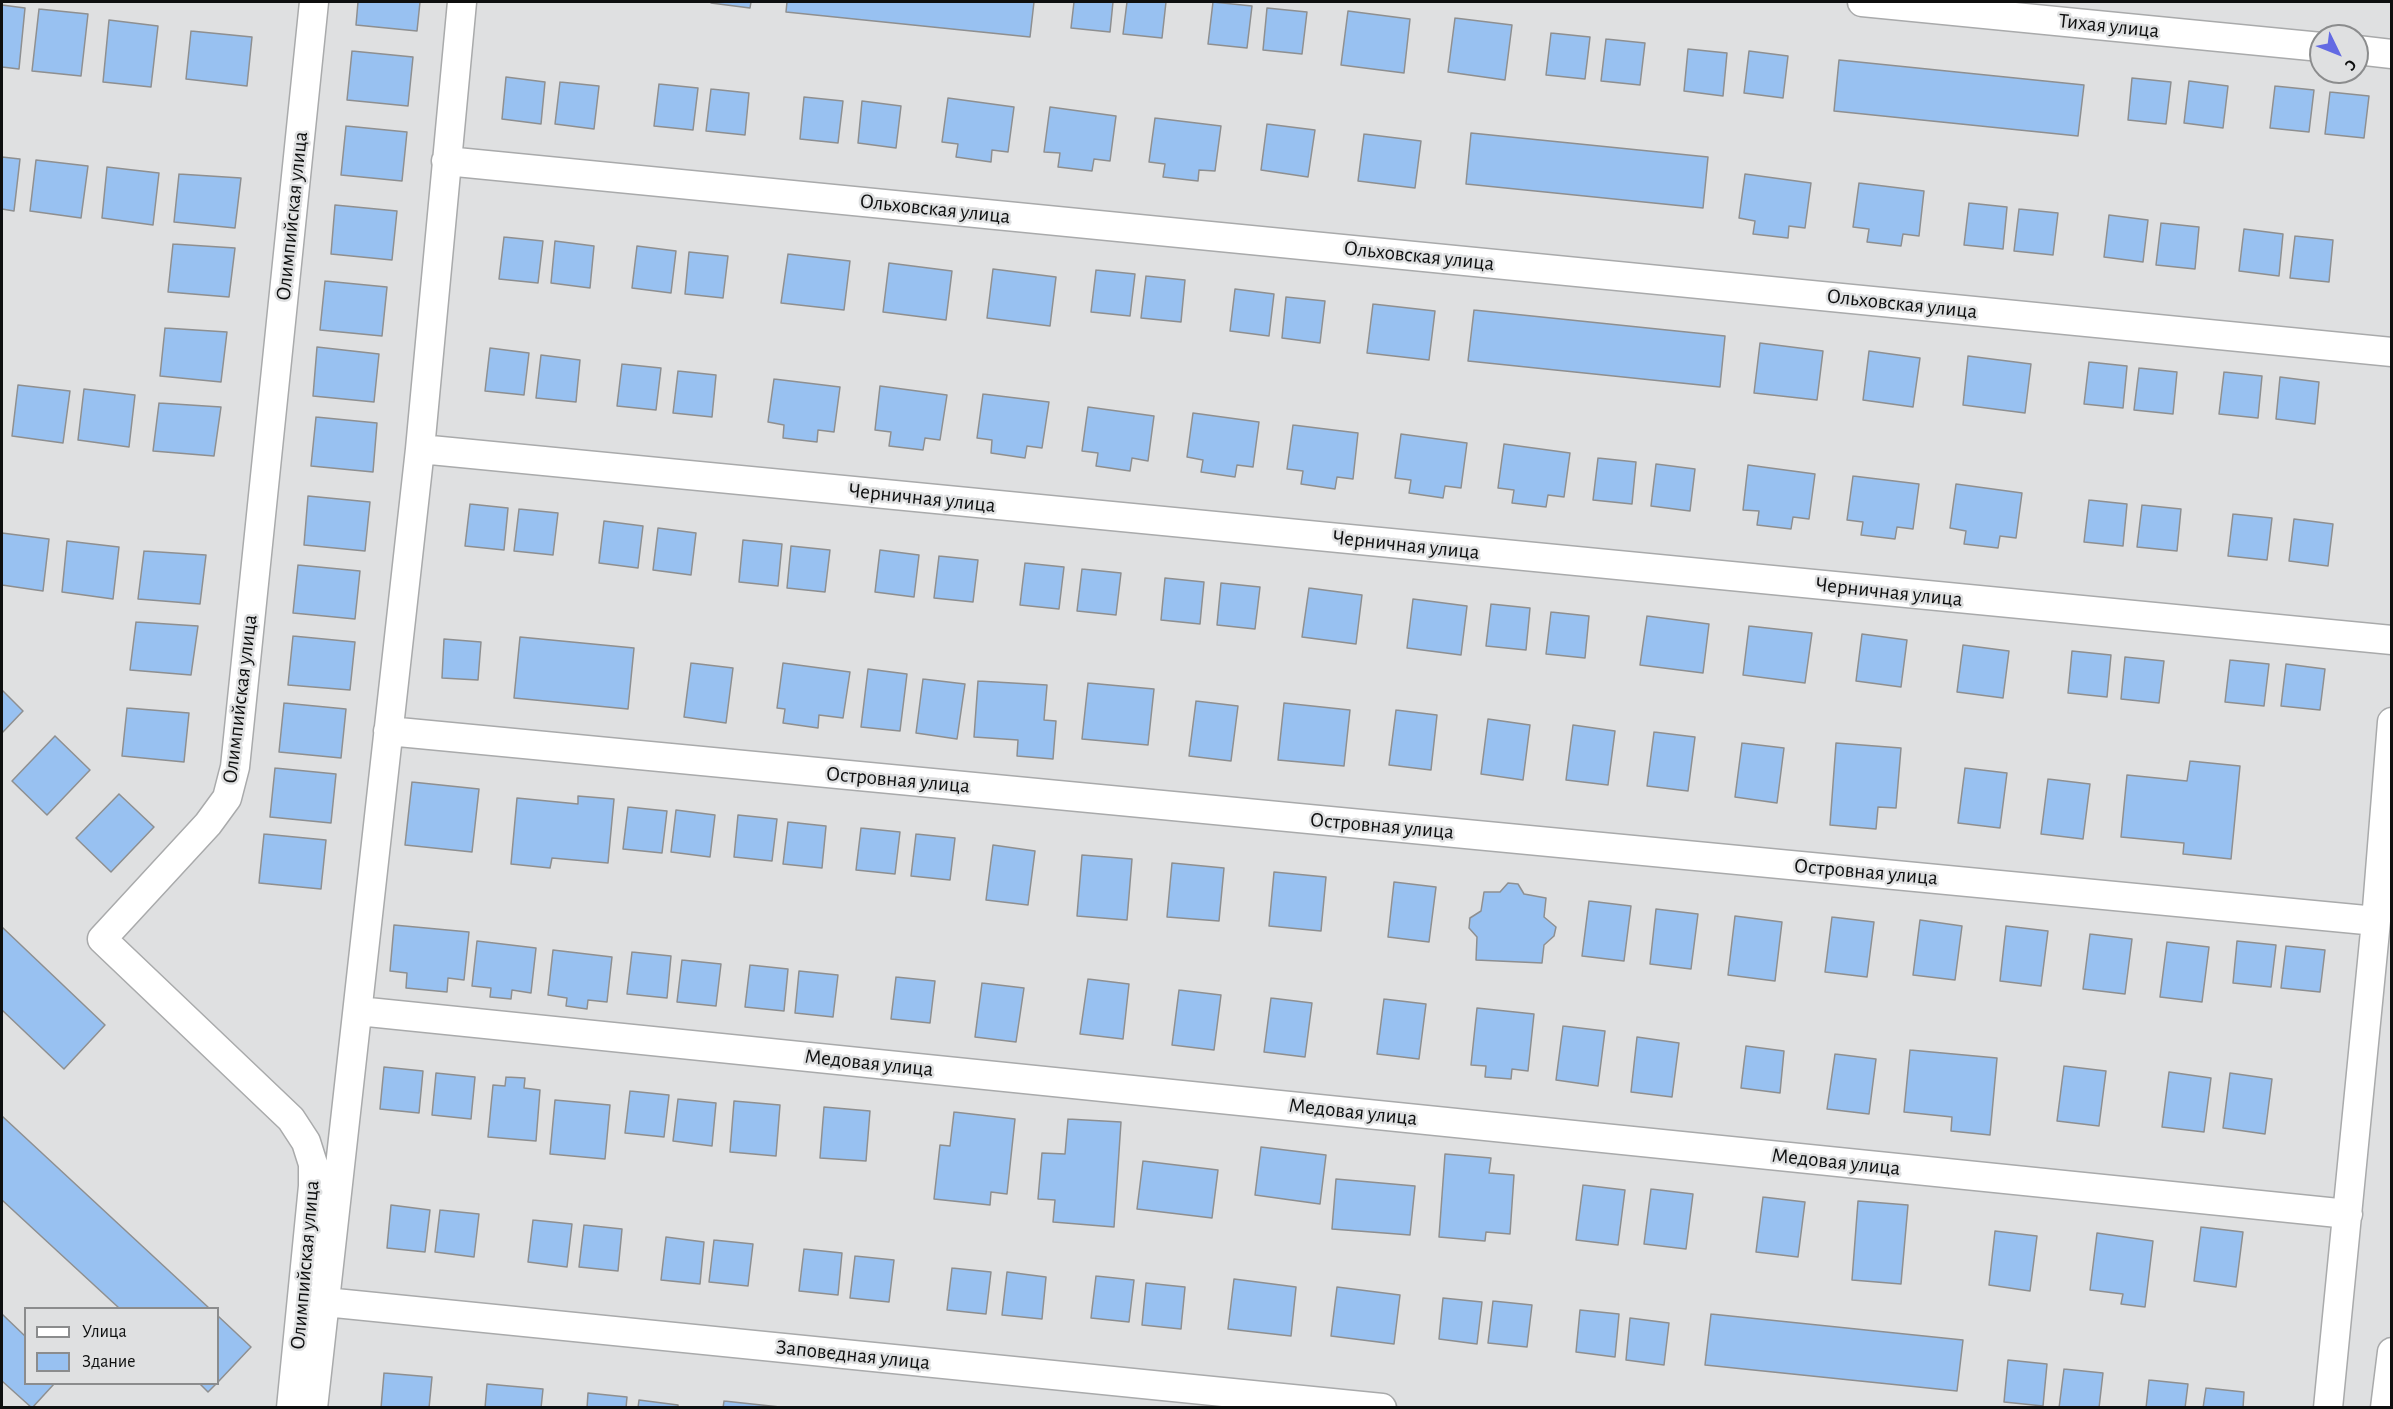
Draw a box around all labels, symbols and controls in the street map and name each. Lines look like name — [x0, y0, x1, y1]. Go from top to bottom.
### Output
street label: Тихая улица — [2057, 8, 2161, 44]
north arrow — [2309, 24, 2369, 84]
text: С — [2342, 56, 2360, 74]
street label: Олимпийская улица — [271, 130, 313, 302]
street label: Ольховская улица — [859, 189, 1011, 229]
street label: Ольховская улица — [1343, 236, 1495, 276]
street label: Ольховская улица — [1826, 284, 1978, 324]
street label: Черничная улица — [847, 478, 997, 518]
street label: Черничная улица — [1331, 525, 1481, 565]
street label: Черничная улица — [1814, 572, 1964, 612]
street label: Олимпийская улица — [217, 613, 263, 785]
street label: Островная улица — [825, 761, 971, 799]
street label: Островная улица — [1309, 807, 1455, 845]
street label: Островная улица — [1793, 853, 1939, 891]
street label: Медовая улица — [803, 1044, 935, 1082]
street label: Медовая улица — [1287, 1093, 1419, 1131]
street label: Медовая улица — [1770, 1143, 1902, 1181]
street label: Олимпийская улица — [285, 1179, 325, 1351]
legend — [24, 1307, 219, 1385]
text: Улица — [82, 1323, 127, 1341]
street label: Заповедная улица — [775, 1334, 931, 1376]
text: Здание — [82, 1353, 136, 1371]

